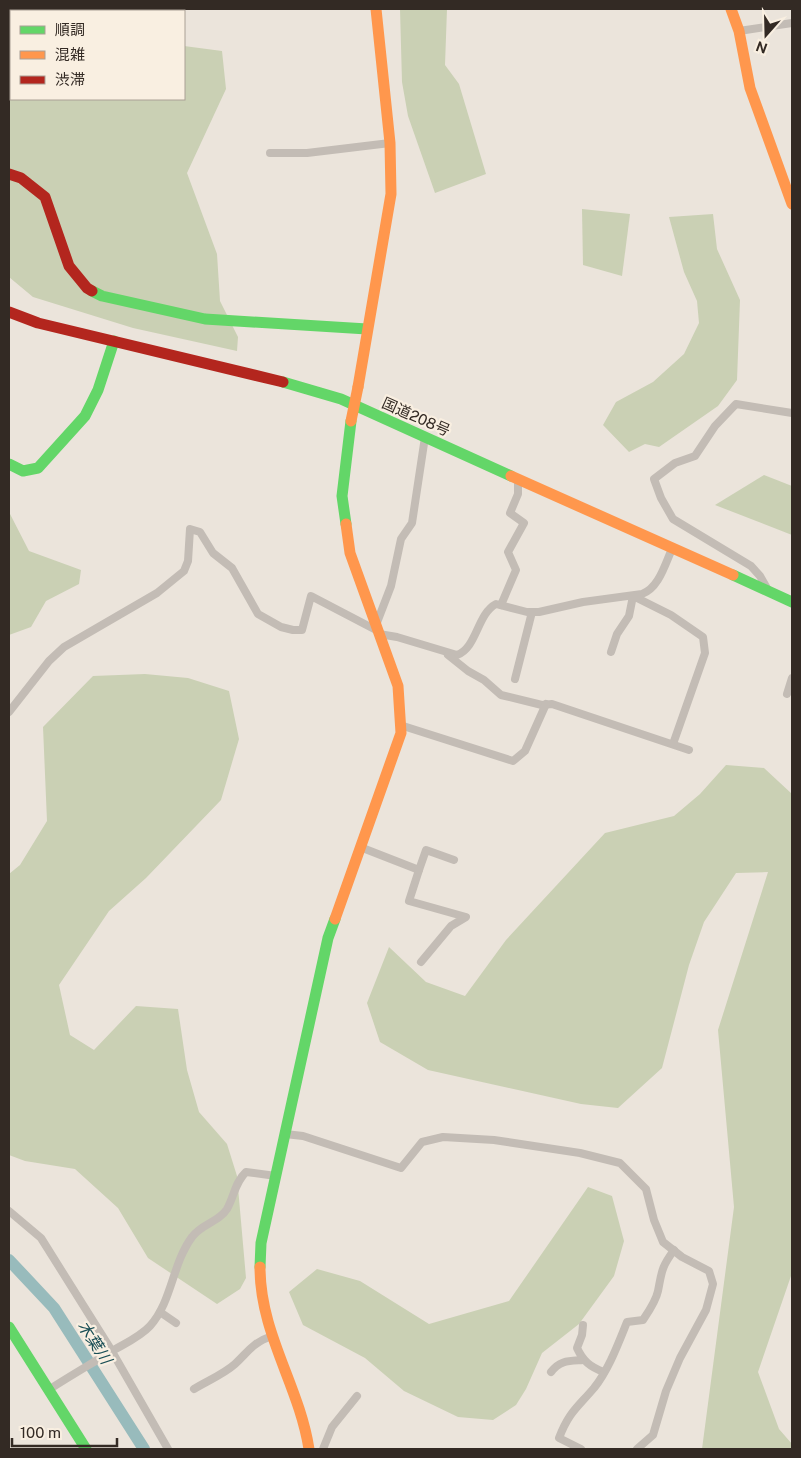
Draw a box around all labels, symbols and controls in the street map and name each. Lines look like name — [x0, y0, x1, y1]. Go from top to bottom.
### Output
legend — [10, 10, 185, 100]
north arrow — [741, 10, 791, 60]
text: 順調 — [55, 21, 85, 38]
text: N — [754, 38, 769, 57]
text: 混雑 — [55, 46, 85, 63]
text: 渋滞 — [55, 71, 85, 88]
street label: 国道208号 — [380, 394, 453, 439]
water label: 木葉川 — [74, 1317, 117, 1369]
scale bar — [12, 1416, 118, 1448]
text: 100 m — [20, 1424, 61, 1441]

